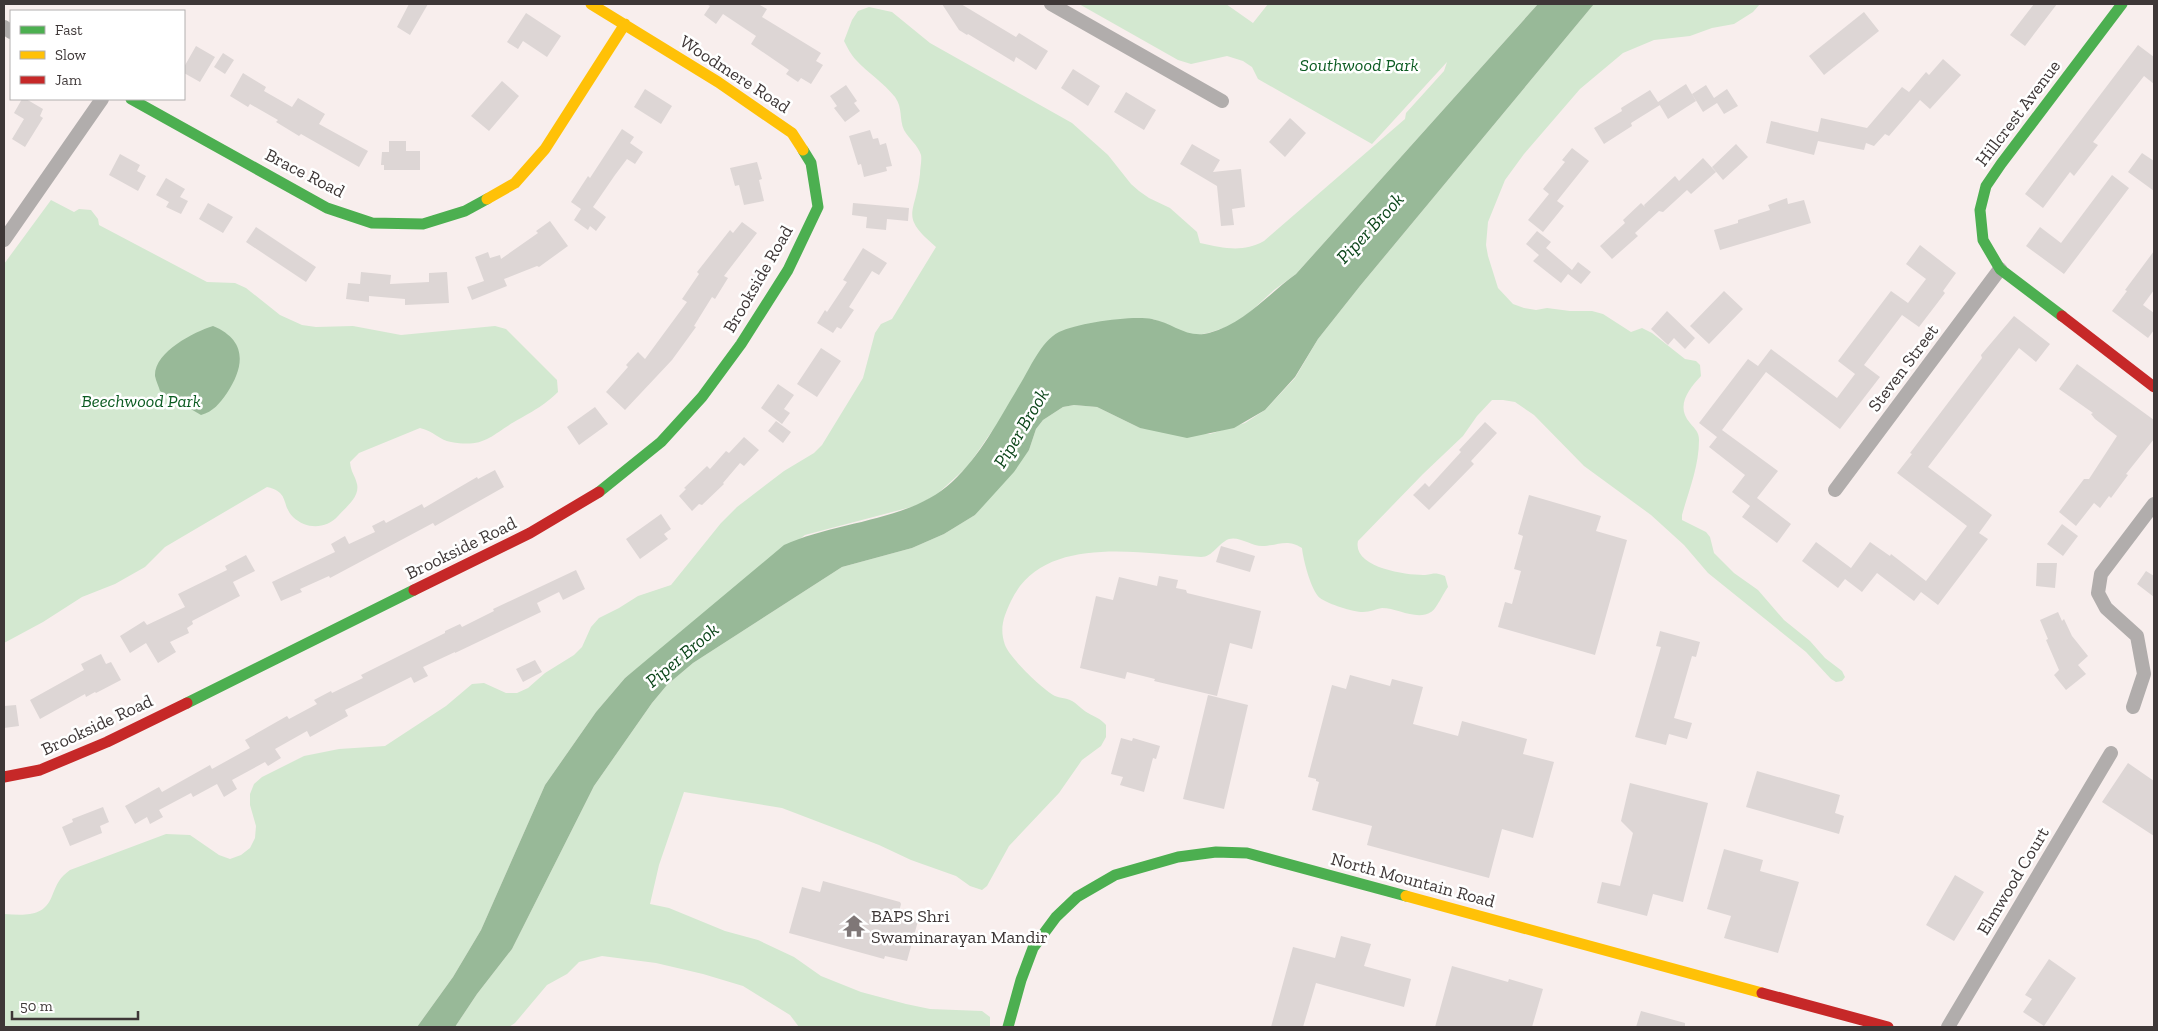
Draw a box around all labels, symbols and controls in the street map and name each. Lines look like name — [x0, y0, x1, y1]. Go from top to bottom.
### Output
legend — [10, 10, 185, 100]
text: Fast — [55, 21, 83, 39]
street label: Woodmere Road — [676, 30, 794, 118]
text: Slow — [55, 46, 87, 64]
park label: Southwood Park — [1300, 54, 1418, 76]
street label: Hillcrest Avenue — [1971, 55, 2065, 171]
text: Jam — [55, 71, 82, 89]
street label: Brace Road — [261, 144, 349, 203]
water label: Piper Brook — [1331, 188, 1409, 268]
street label: Brookside Road — [718, 221, 798, 337]
street label: Steven Street — [1863, 320, 1943, 416]
water label: Piper Brook — [988, 384, 1054, 472]
park label: Beechwood Park — [81, 390, 201, 412]
street label: Brookside Road — [402, 512, 520, 584]
water label: Piper Brook — [641, 618, 723, 692]
street label: Brookside Road — [38, 690, 156, 760]
street label: Elmwood Court — [1972, 823, 2054, 939]
street label: North Mountain Road — [1329, 848, 1498, 913]
place label: BAPS Shri Swaminarayan Mandir — [871, 905, 1048, 948]
temple icon: BAPS Shri Swaminarayan Mandir — [841, 913, 867, 939]
scale bar — [12, 988, 139, 1020]
text: 50 m — [20, 997, 53, 1015]

